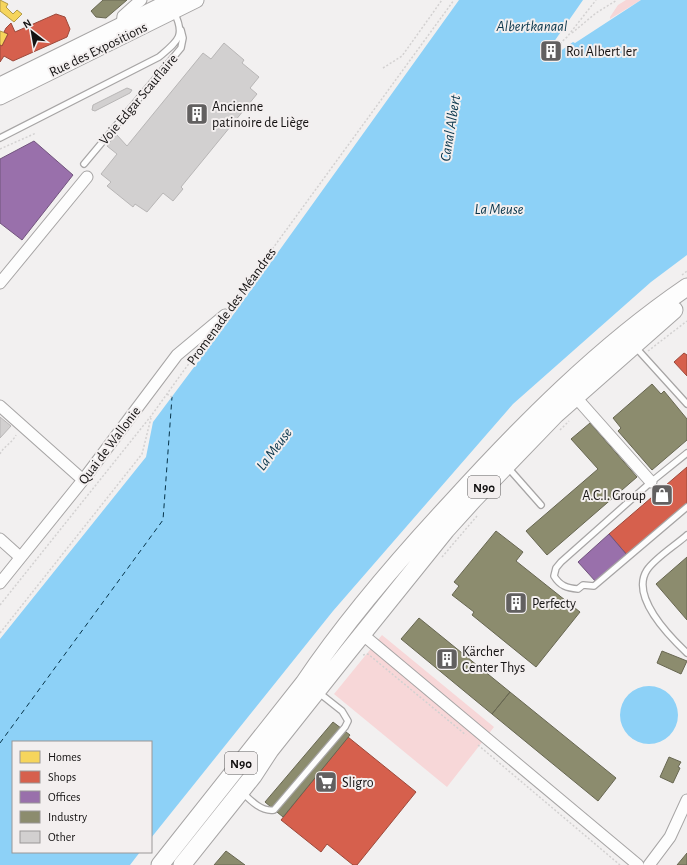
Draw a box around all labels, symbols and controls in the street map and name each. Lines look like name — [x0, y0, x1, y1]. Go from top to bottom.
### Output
north arrow — [12, 12, 52, 52]
text: N — [21, 17, 33, 31]
water label: Albertkanaal — [495, 19, 568, 34]
street label: Rue des Expositions — [47, 20, 150, 80]
building icon: Roi Albert Ier — [538, 38, 564, 64]
place label: Roi Albert Ier — [566, 45, 637, 59]
street label: Voie Edgar Scauflaire — [97, 52, 181, 148]
water label: Canal Albert — [438, 94, 463, 162]
place label: Ancienne patinoire de Liège — [212, 100, 309, 130]
building icon: Ancienne patinoire de Liège — [184, 101, 210, 127]
water label: La Meuse — [475, 202, 524, 217]
street label: Promenade des Méandres — [185, 245, 279, 368]
street label: Quai de Wallonie — [76, 404, 143, 487]
water label: La Meuse — [254, 425, 295, 473]
road number: N90 — [468, 476, 500, 498]
shop icon: A.C.I. Group — [649, 482, 675, 508]
place label: A.C.I. Group — [582, 489, 646, 503]
building icon: Perfecty — [503, 590, 529, 616]
place label: Perfecty — [532, 597, 576, 611]
place label: Kärcher Center Thys — [462, 645, 525, 675]
building icon: Kärcher Center Thys — [434, 646, 460, 672]
legend — [12, 741, 152, 853]
text: Homes — [48, 751, 81, 763]
road number: N90 — [225, 752, 257, 774]
supermarket icon: Sligro — [313, 769, 339, 795]
text: Shops — [48, 771, 76, 783]
place label: Sligro — [342, 776, 374, 790]
text: Offices — [48, 791, 81, 803]
text: Industry — [48, 811, 87, 824]
text: Other — [48, 831, 75, 843]

